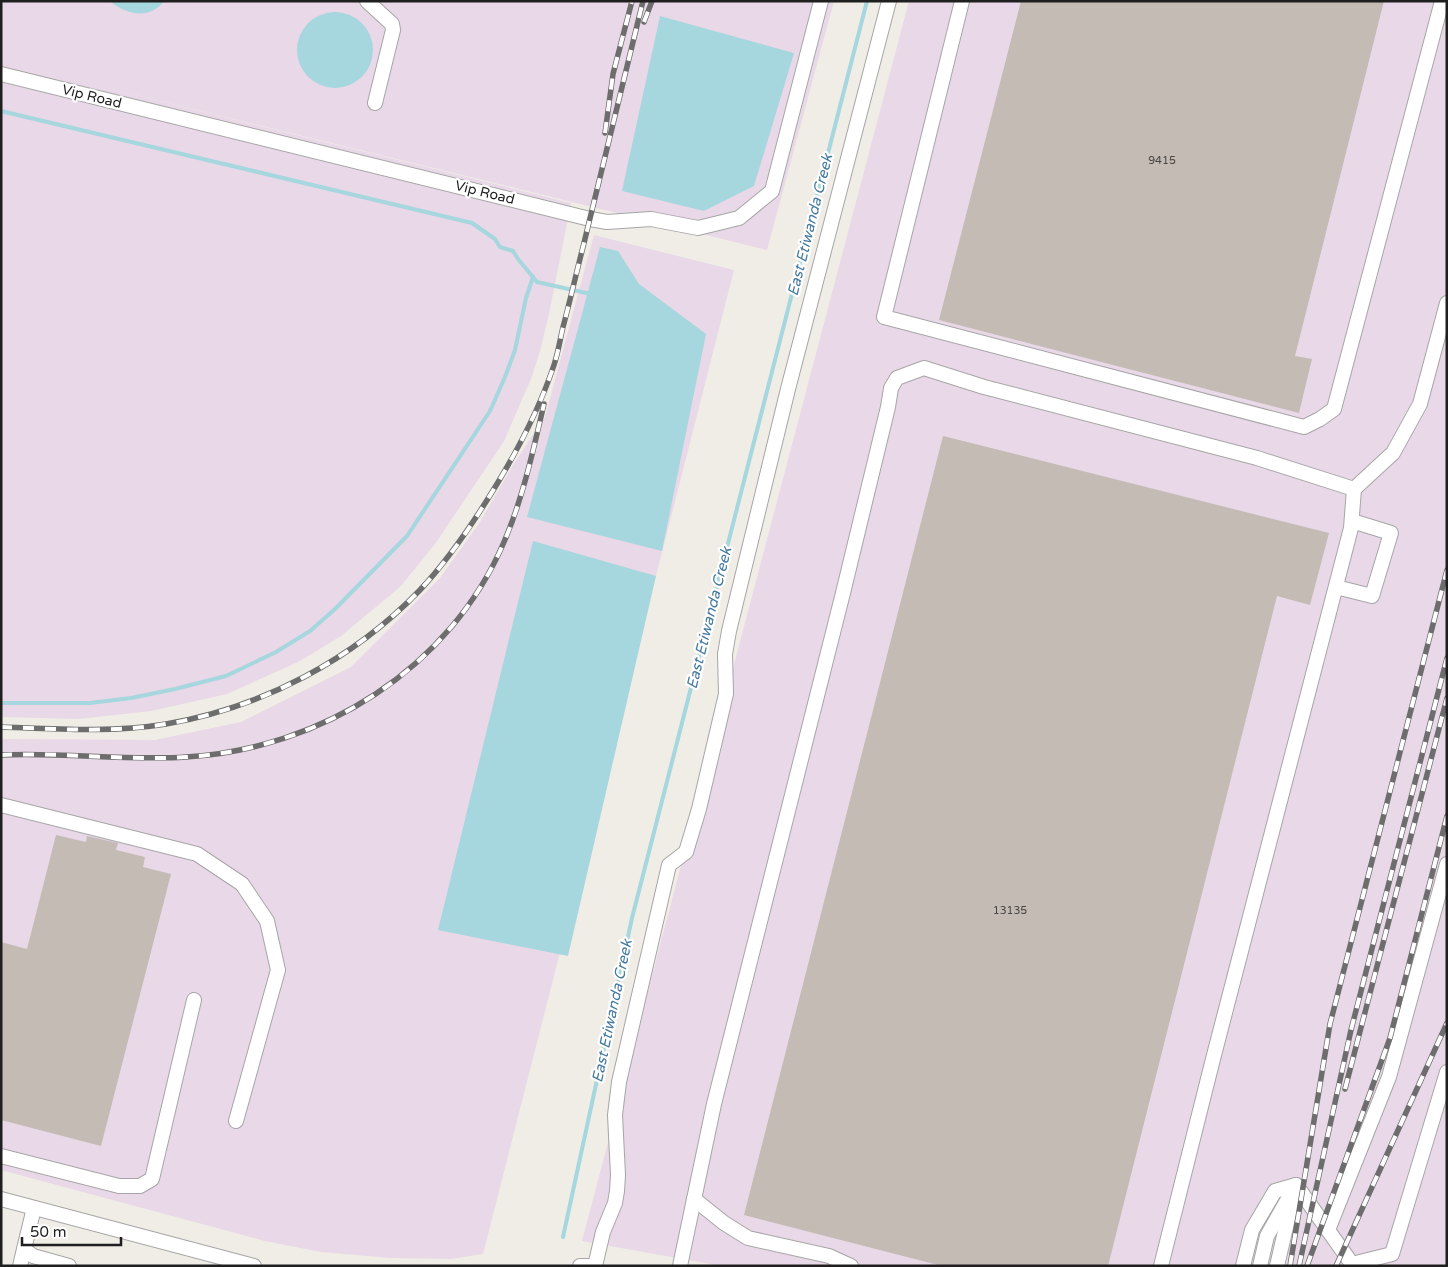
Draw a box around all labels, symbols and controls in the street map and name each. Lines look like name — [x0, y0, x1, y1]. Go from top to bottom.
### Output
street label: Vip Road — [60, 81, 123, 112]
water label: East Etiwanda Creek — [784, 150, 837, 298]
house number: 9415 — [1148, 154, 1176, 167]
street label: Vip Road — [453, 177, 516, 208]
water label: East Etiwanda Creek — [683, 543, 736, 691]
house number: 13135 — [993, 904, 1027, 917]
water label: East Etiwanda Creek — [588, 936, 636, 1084]
scale bar — [22, 1214, 121, 1246]
text: 50 m — [30, 1223, 67, 1241]

